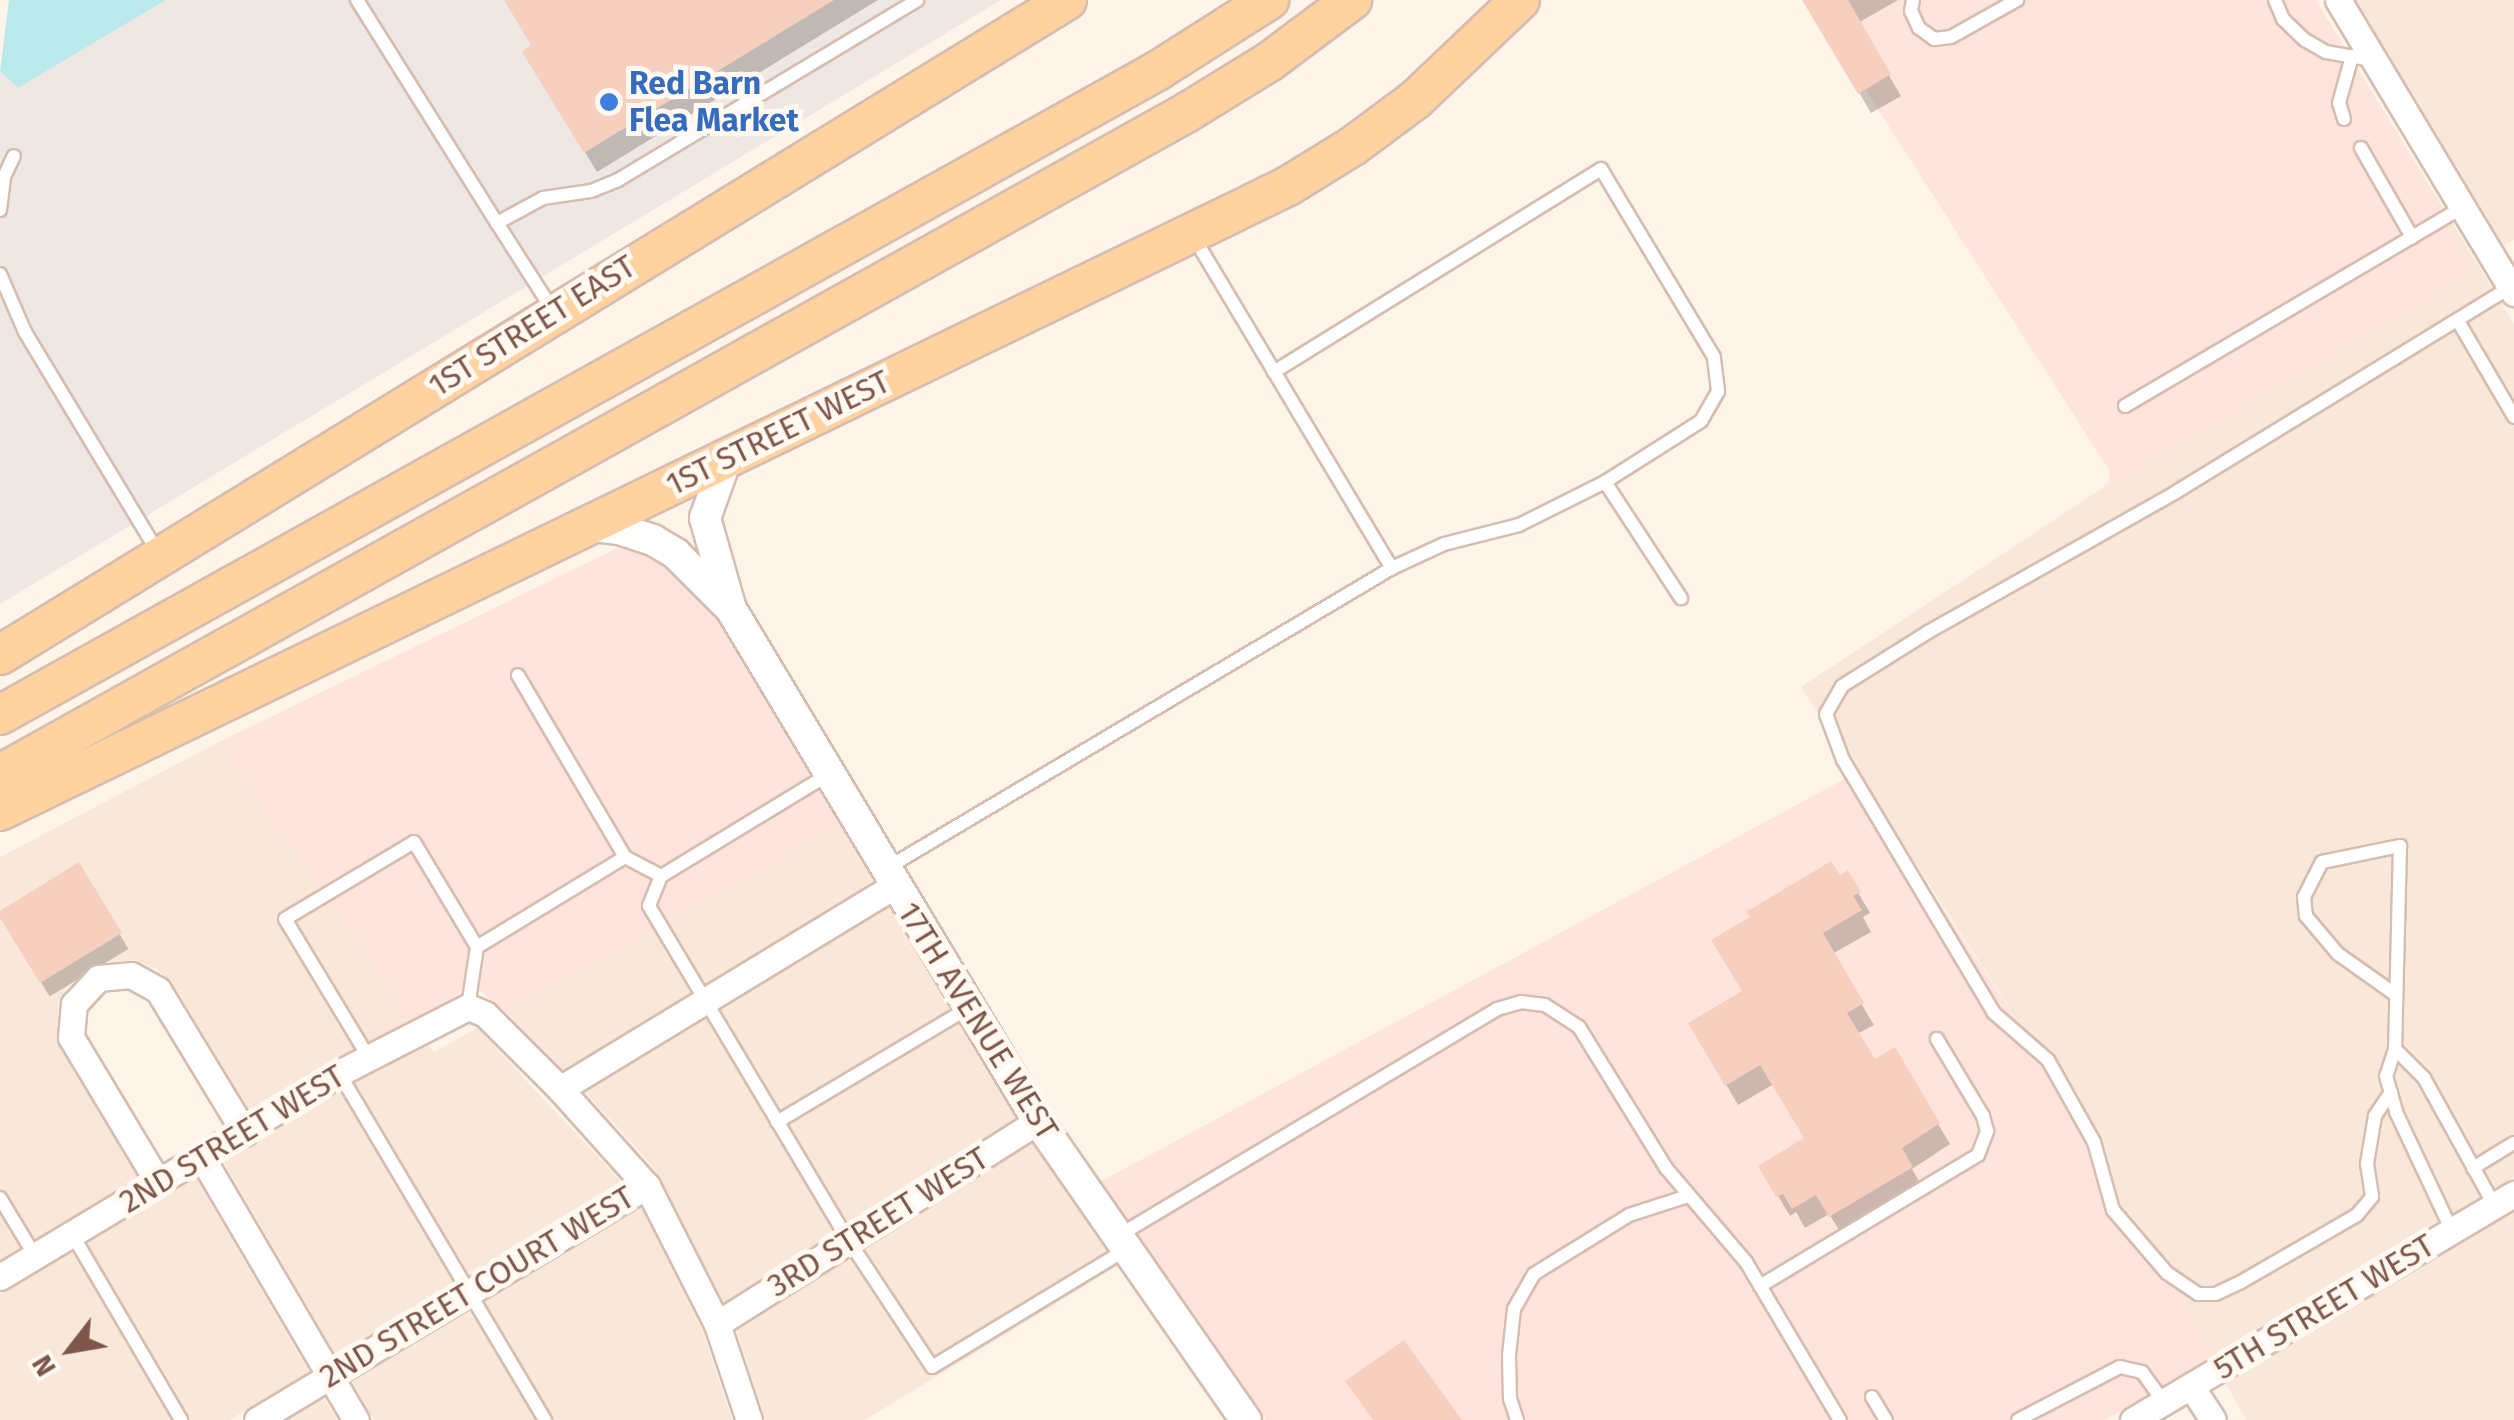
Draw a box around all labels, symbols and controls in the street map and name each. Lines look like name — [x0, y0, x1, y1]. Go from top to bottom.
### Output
place label: Red Barn Flea Market — [629, 65, 799, 140]
marker: Red Barn Flea Market — [598, 91, 620, 113]
street label: 1ST STREET EAST — [422, 247, 642, 405]
street label: 1ST STREET WEST — [660, 362, 896, 504]
street label: 17TH AVENUE WEST — [889, 895, 1067, 1147]
street label: 2ND STREET WEST — [113, 1057, 351, 1221]
street label: 3RD STREET WEST — [761, 1139, 995, 1305]
street label: 2ND STREET COURT WEST — [313, 1178, 641, 1396]
street label: 5TH STREET WEST — [2207, 1226, 2441, 1388]
north arrow — [20, 1300, 120, 1400]
text: N — [25, 1349, 63, 1382]

